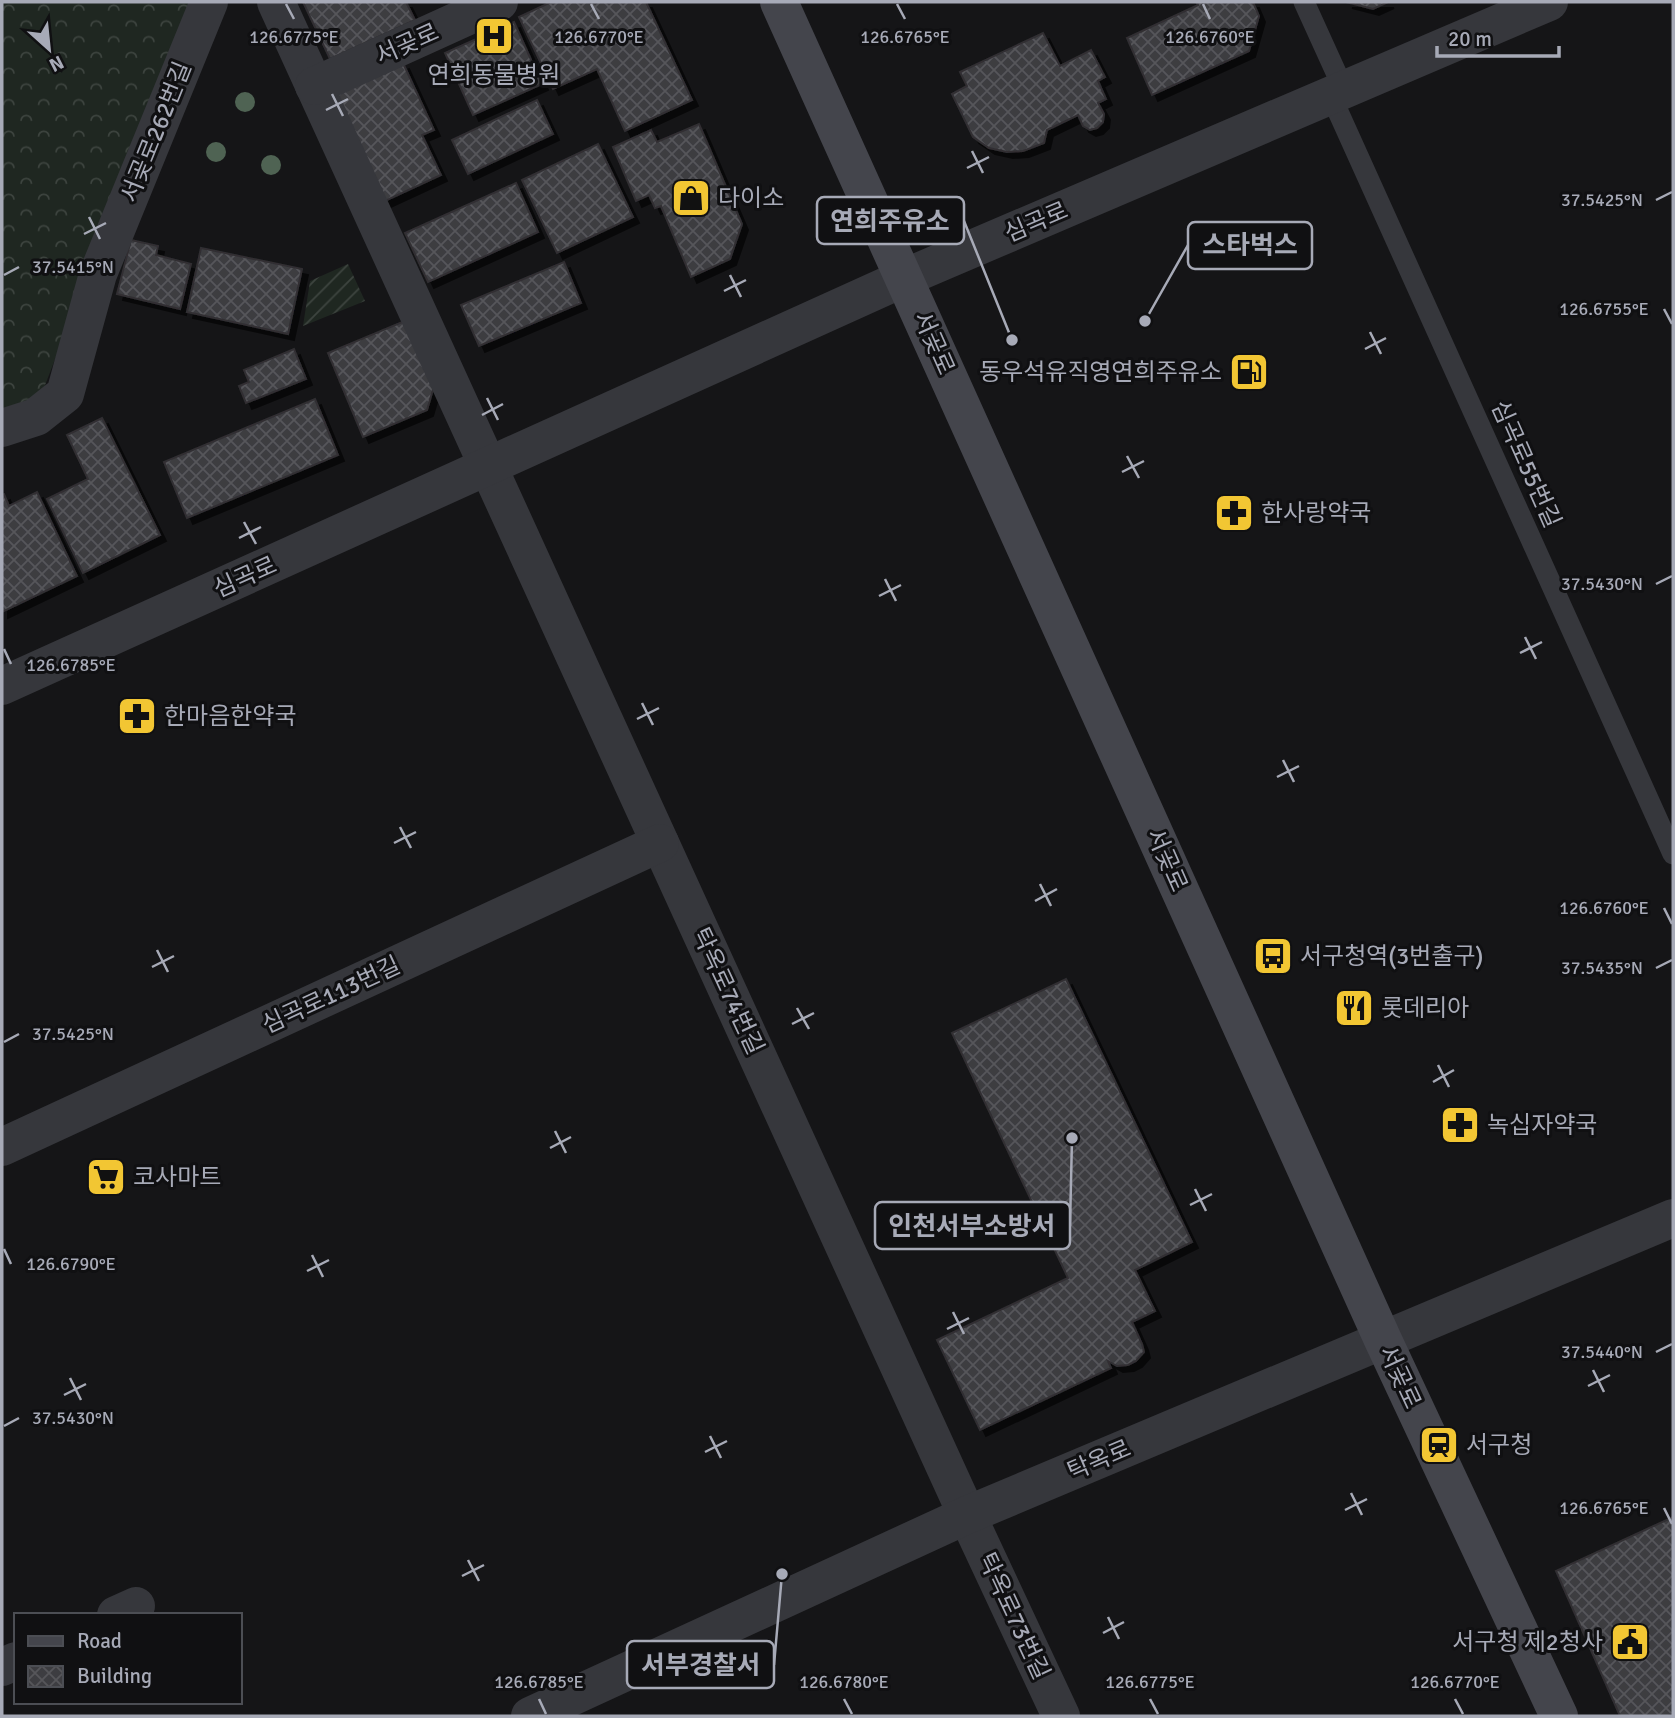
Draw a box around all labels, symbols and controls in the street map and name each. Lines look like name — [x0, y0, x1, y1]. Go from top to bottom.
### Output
north arrow — [14, 14, 84, 84]
scale bar — [1437, 14, 1560, 58]
hospital icon: 연희동물병원 — [473, 15, 515, 57]
street label: 서곶로 — [371, 17, 443, 71]
text: 126.6775°E — [249, 26, 339, 48]
text: 126.6770°E — [554, 26, 644, 48]
text: 126.6765°E — [860, 26, 950, 48]
text: 126.6760°E — [1165, 26, 1255, 48]
text: 20 m — [1448, 26, 1492, 52]
text: N — [45, 50, 68, 77]
street label: 서곶로262번길 — [114, 57, 198, 207]
place label: 연희동물병원 — [428, 60, 560, 90]
shop icon: 다이소 — [670, 177, 712, 219]
place label: 다이소 — [718, 183, 784, 213]
text: 37.5425°N — [1561, 189, 1643, 211]
street label: 심곡로 — [1000, 195, 1072, 249]
callout: 연희주유소 — [817, 197, 964, 244]
text: 연희주유소 — [830, 206, 950, 238]
callout: 스타벅스 — [1188, 222, 1312, 269]
text: 스타벅스 — [1202, 230, 1298, 262]
text: 37.5415°N — [32, 256, 114, 278]
text: 126.6755°E — [1559, 298, 1649, 320]
street label: 서곶로 — [907, 307, 961, 379]
fuel station icon: 동우석유직영연희주유소 — [1228, 351, 1270, 393]
place label: 동우석유직영연희주유소 — [979, 357, 1222, 387]
street label: 심곡로55번길 — [1485, 396, 1567, 532]
pharmacy icon: 한사랑약국 — [1213, 492, 1255, 534]
place label: 한사랑약국 — [1261, 498, 1371, 528]
street label: 심곡로 — [209, 550, 281, 604]
text: 37.5430°N — [1561, 573, 1643, 595]
text: 126.6785°E — [26, 654, 116, 676]
pharmacy icon: 한마음한약국 — [116, 695, 158, 737]
place label: 한마음한약국 — [164, 701, 296, 731]
street label: 서곶로 — [1140, 824, 1194, 896]
text: 126.6760°E — [1559, 897, 1649, 919]
street label: 탁옥로74번길 — [686, 923, 770, 1059]
bus stop icon: 서구청역(3번출구) — [1252, 935, 1294, 977]
place label: 서구청역(3번출구) — [1300, 941, 1483, 971]
street label: 심곡로113번길 — [257, 950, 405, 1040]
text: 37.5435°N — [1561, 957, 1643, 979]
restaurant icon: 롯데리아 — [1333, 987, 1375, 1029]
place label: 롯데리아 — [1381, 993, 1469, 1023]
text: 37.5425°N — [32, 1023, 114, 1045]
pharmacy icon: 녹십자약국 — [1439, 1104, 1481, 1146]
place label: 녹십자약국 — [1487, 1110, 1597, 1140]
supermarket icon: 코사마트 — [85, 1156, 127, 1198]
place label: 코사마트 — [133, 1162, 221, 1192]
callout: 인천서부소방서 — [875, 1202, 1070, 1249]
text: 인천서부소방서 — [888, 1211, 1056, 1243]
text: 126.6790°E — [26, 1253, 116, 1275]
street label: 서곶로 — [1372, 1341, 1428, 1413]
text: 37.5440°N — [1561, 1341, 1643, 1363]
text: 37.5430°N — [32, 1407, 114, 1429]
station icon: 서구청 — [1418, 1424, 1460, 1466]
place label: 서구청 — [1466, 1430, 1532, 1460]
street label: 탁옥로 — [1063, 1433, 1135, 1487]
text: 126.6765°E — [1559, 1497, 1649, 1519]
street label: 탁옥로73번길 — [972, 1548, 1056, 1684]
legend — [14, 1613, 242, 1704]
public building icon: 서구청 제2청사 — [1609, 1621, 1651, 1663]
place label: 서구청 제2청사 — [1452, 1627, 1603, 1657]
text: Road — [77, 1628, 122, 1654]
callout: 서부경찰서 — [627, 1641, 774, 1688]
text: 서부경찰서 — [641, 1650, 761, 1682]
text: Building — [77, 1663, 152, 1689]
text: 126.6785°E — [494, 1671, 584, 1693]
text: 126.6780°E — [799, 1671, 889, 1693]
text: 126.6775°E — [1105, 1671, 1195, 1693]
text: 126.6770°E — [1410, 1671, 1500, 1693]

